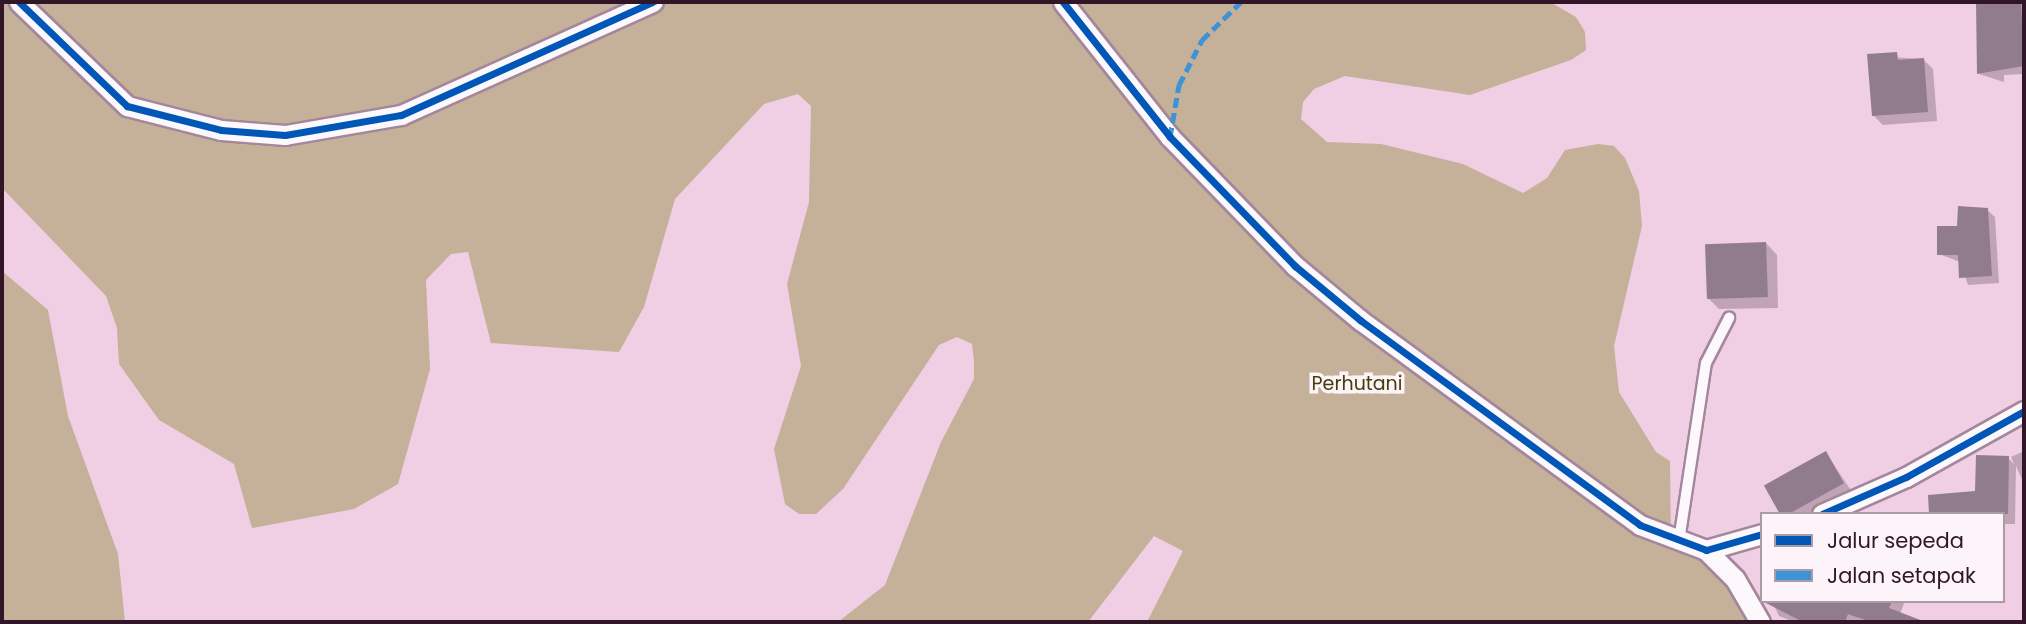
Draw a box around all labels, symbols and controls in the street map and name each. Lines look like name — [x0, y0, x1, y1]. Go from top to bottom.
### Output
park label: Perhutani — [1312, 373, 1402, 395]
legend — [1760, 512, 2005, 603]
text: Jalur sepeda — [1827, 526, 1964, 555]
text: Jalan setapak — [1827, 561, 1976, 590]

